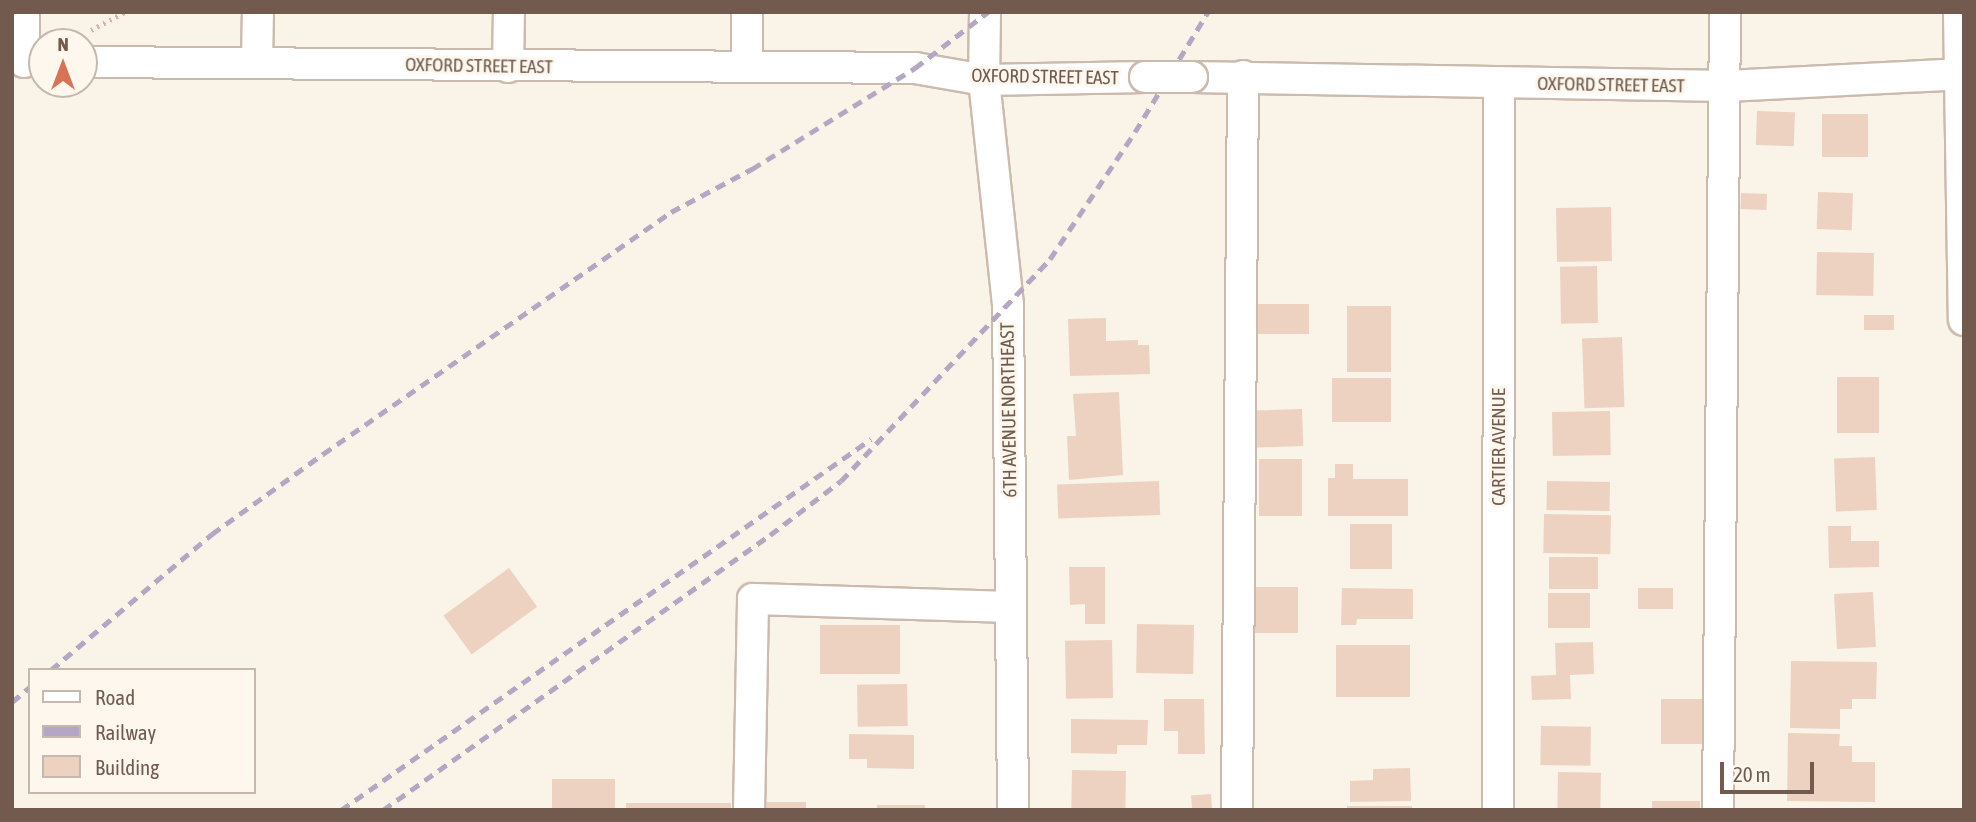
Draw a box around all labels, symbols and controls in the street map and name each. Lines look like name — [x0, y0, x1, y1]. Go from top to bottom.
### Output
north arrow — [28, 28, 98, 98]
text: N — [57, 33, 69, 55]
street label: OXFORD STREET EAST — [405, 53, 553, 79]
street label: OXFORD STREET EAST — [971, 64, 1119, 90]
street label: OXFORD STREET EAST — [1537, 72, 1685, 98]
street label: 6TH AVENUE NORTHEAST — [996, 322, 1022, 498]
street label: CARTIER AVENUE — [1488, 388, 1510, 506]
legend — [28, 668, 256, 794]
text: Road — [95, 685, 135, 709]
text: Railway — [95, 720, 156, 744]
scale bar — [1724, 748, 1818, 792]
text: Building — [95, 755, 159, 779]
text: 20 m — [1733, 762, 1771, 786]

